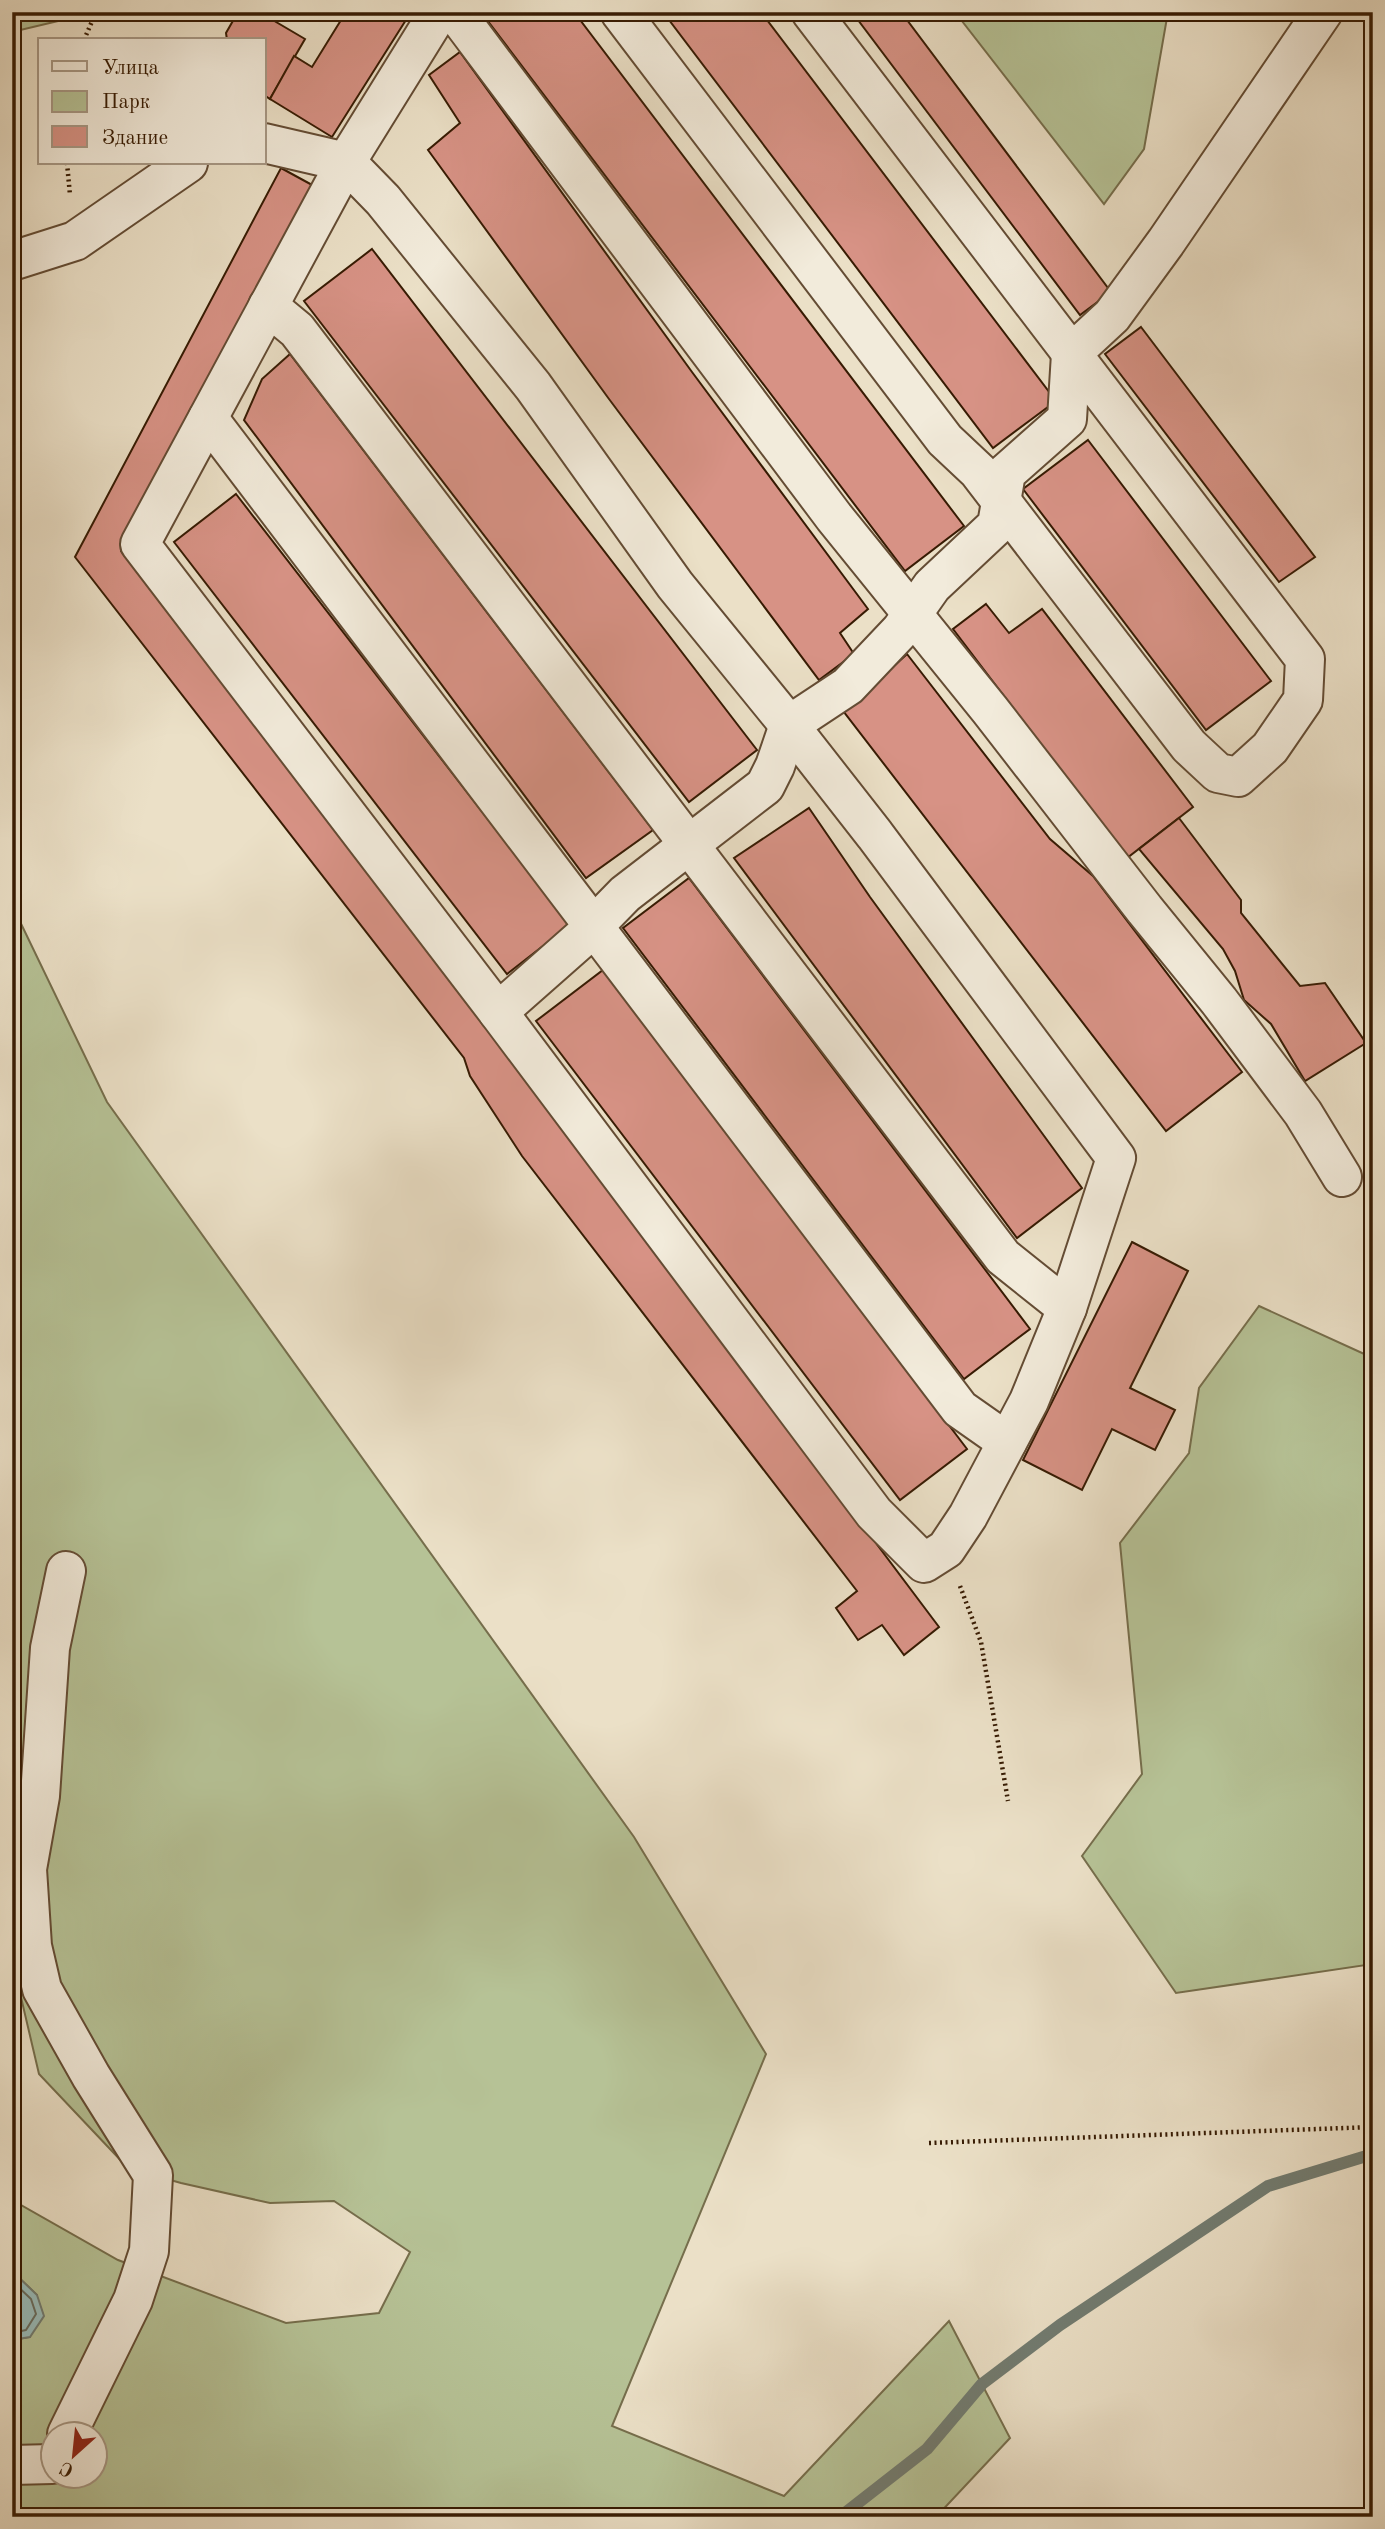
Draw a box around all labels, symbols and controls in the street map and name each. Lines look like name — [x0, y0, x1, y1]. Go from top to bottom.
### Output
legend — [38, 38, 266, 164]
text: Улица — [102, 58, 159, 79]
text: Парк — [102, 92, 151, 113]
text: Здание — [102, 128, 168, 149]
north arrow — [38, 2420, 108, 2490]
text: С — [58, 2457, 77, 2479]

